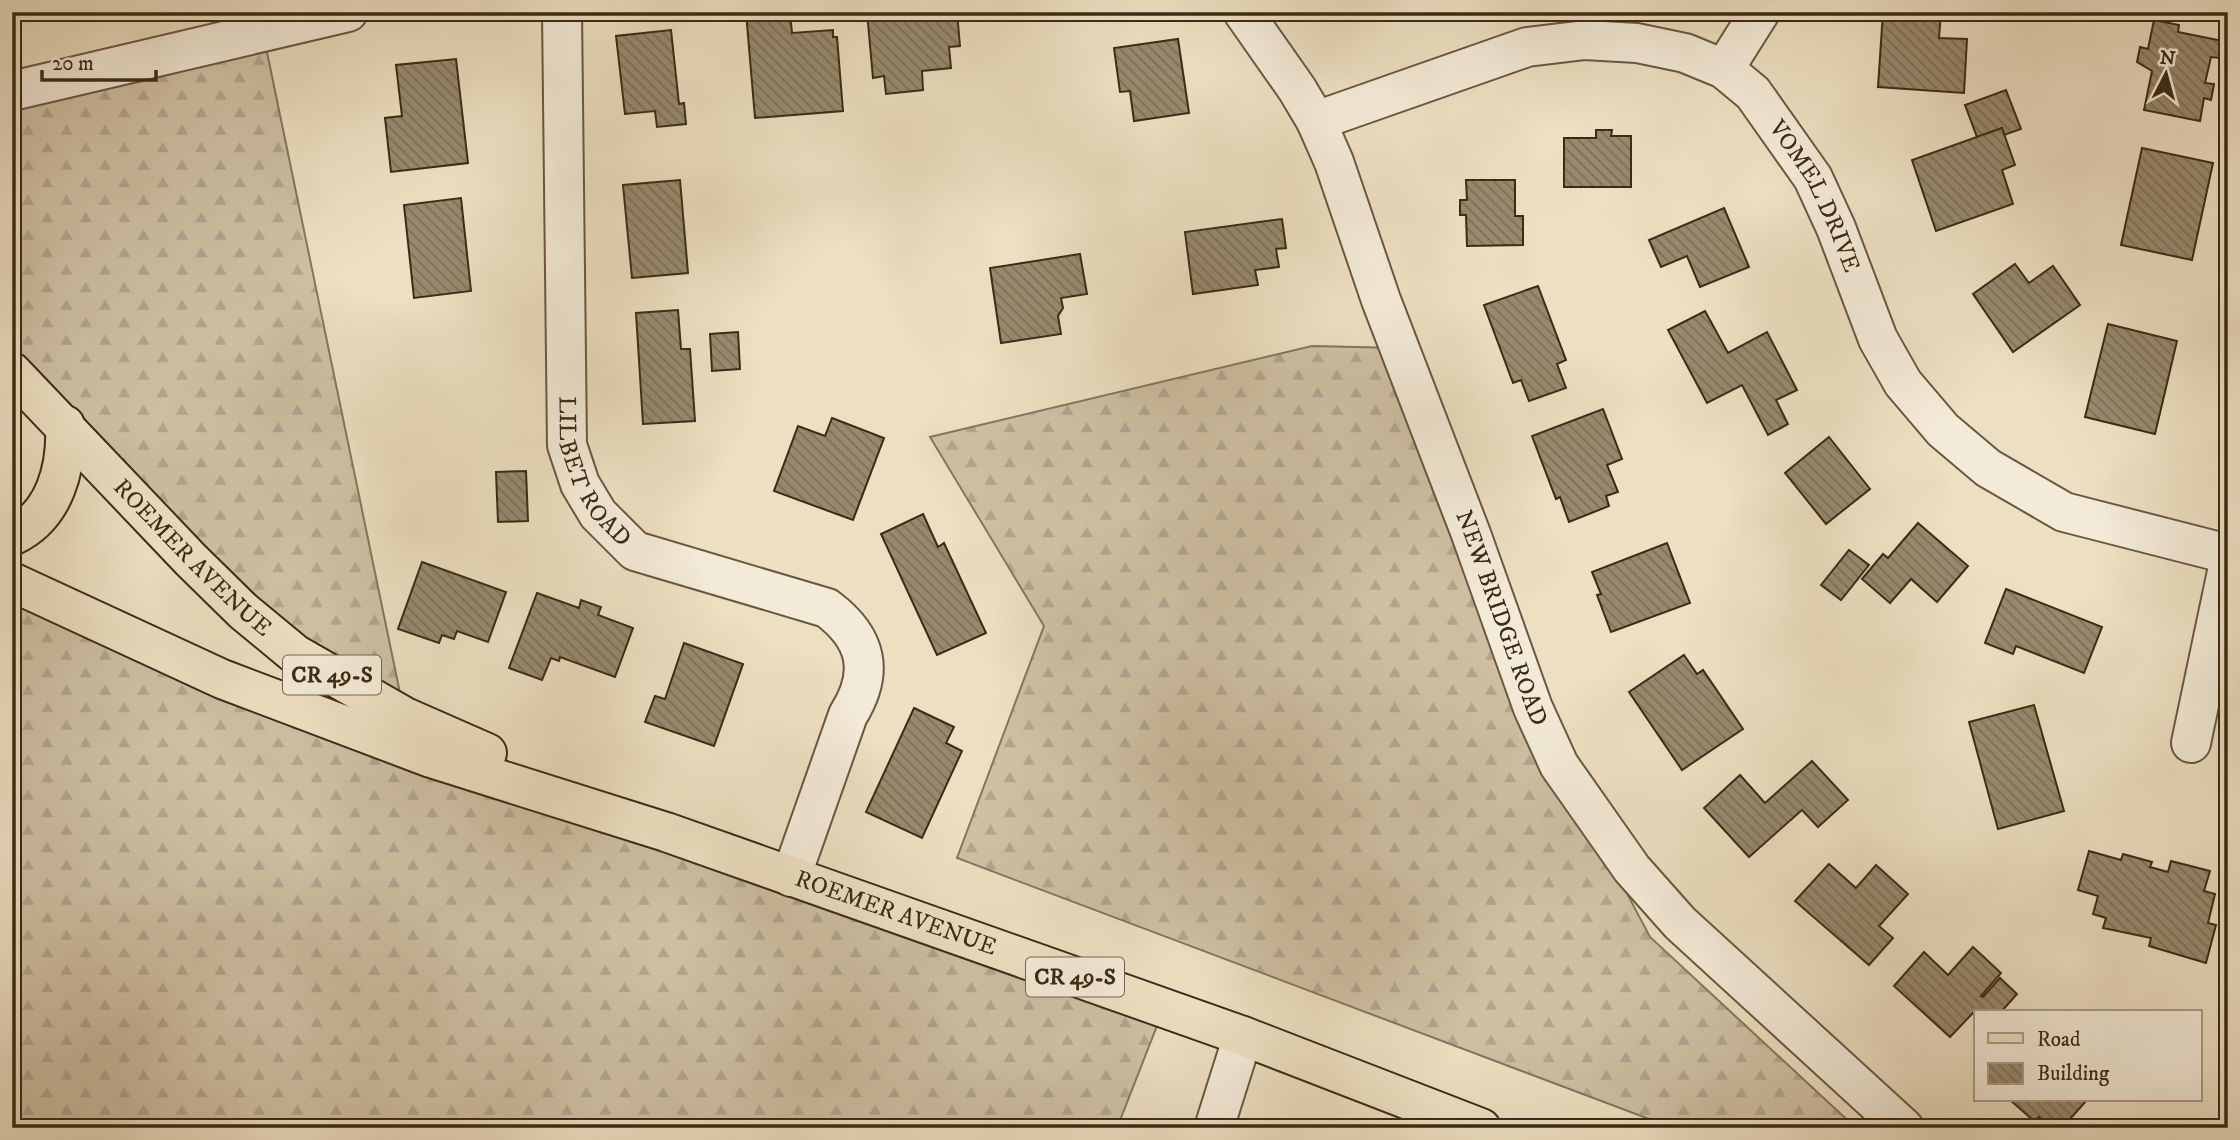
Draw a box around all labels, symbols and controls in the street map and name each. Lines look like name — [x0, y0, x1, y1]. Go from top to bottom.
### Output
scale bar — [42, 38, 156, 82]
north arrow — [2132, 38, 2202, 108]
text: N — [2159, 46, 2177, 71]
text: 20 m — [52, 51, 94, 77]
street label: VOMEL DRIVE — [1761, 114, 1866, 277]
street label: LILBET ROAD — [551, 396, 637, 553]
street label: ROEMER AVENUE — [107, 473, 278, 643]
street label: NEW BRIDGE ROAD — [1448, 506, 1554, 731]
road number: CR 49-S — [283, 656, 381, 694]
street label: ROEMER AVENUE — [791, 864, 1001, 963]
road number: CR 49-S — [1026, 958, 1124, 996]
legend — [1974, 1010, 2202, 1102]
text: Road — [2037, 1027, 2081, 1053]
text: Building — [2037, 1061, 2110, 1087]

